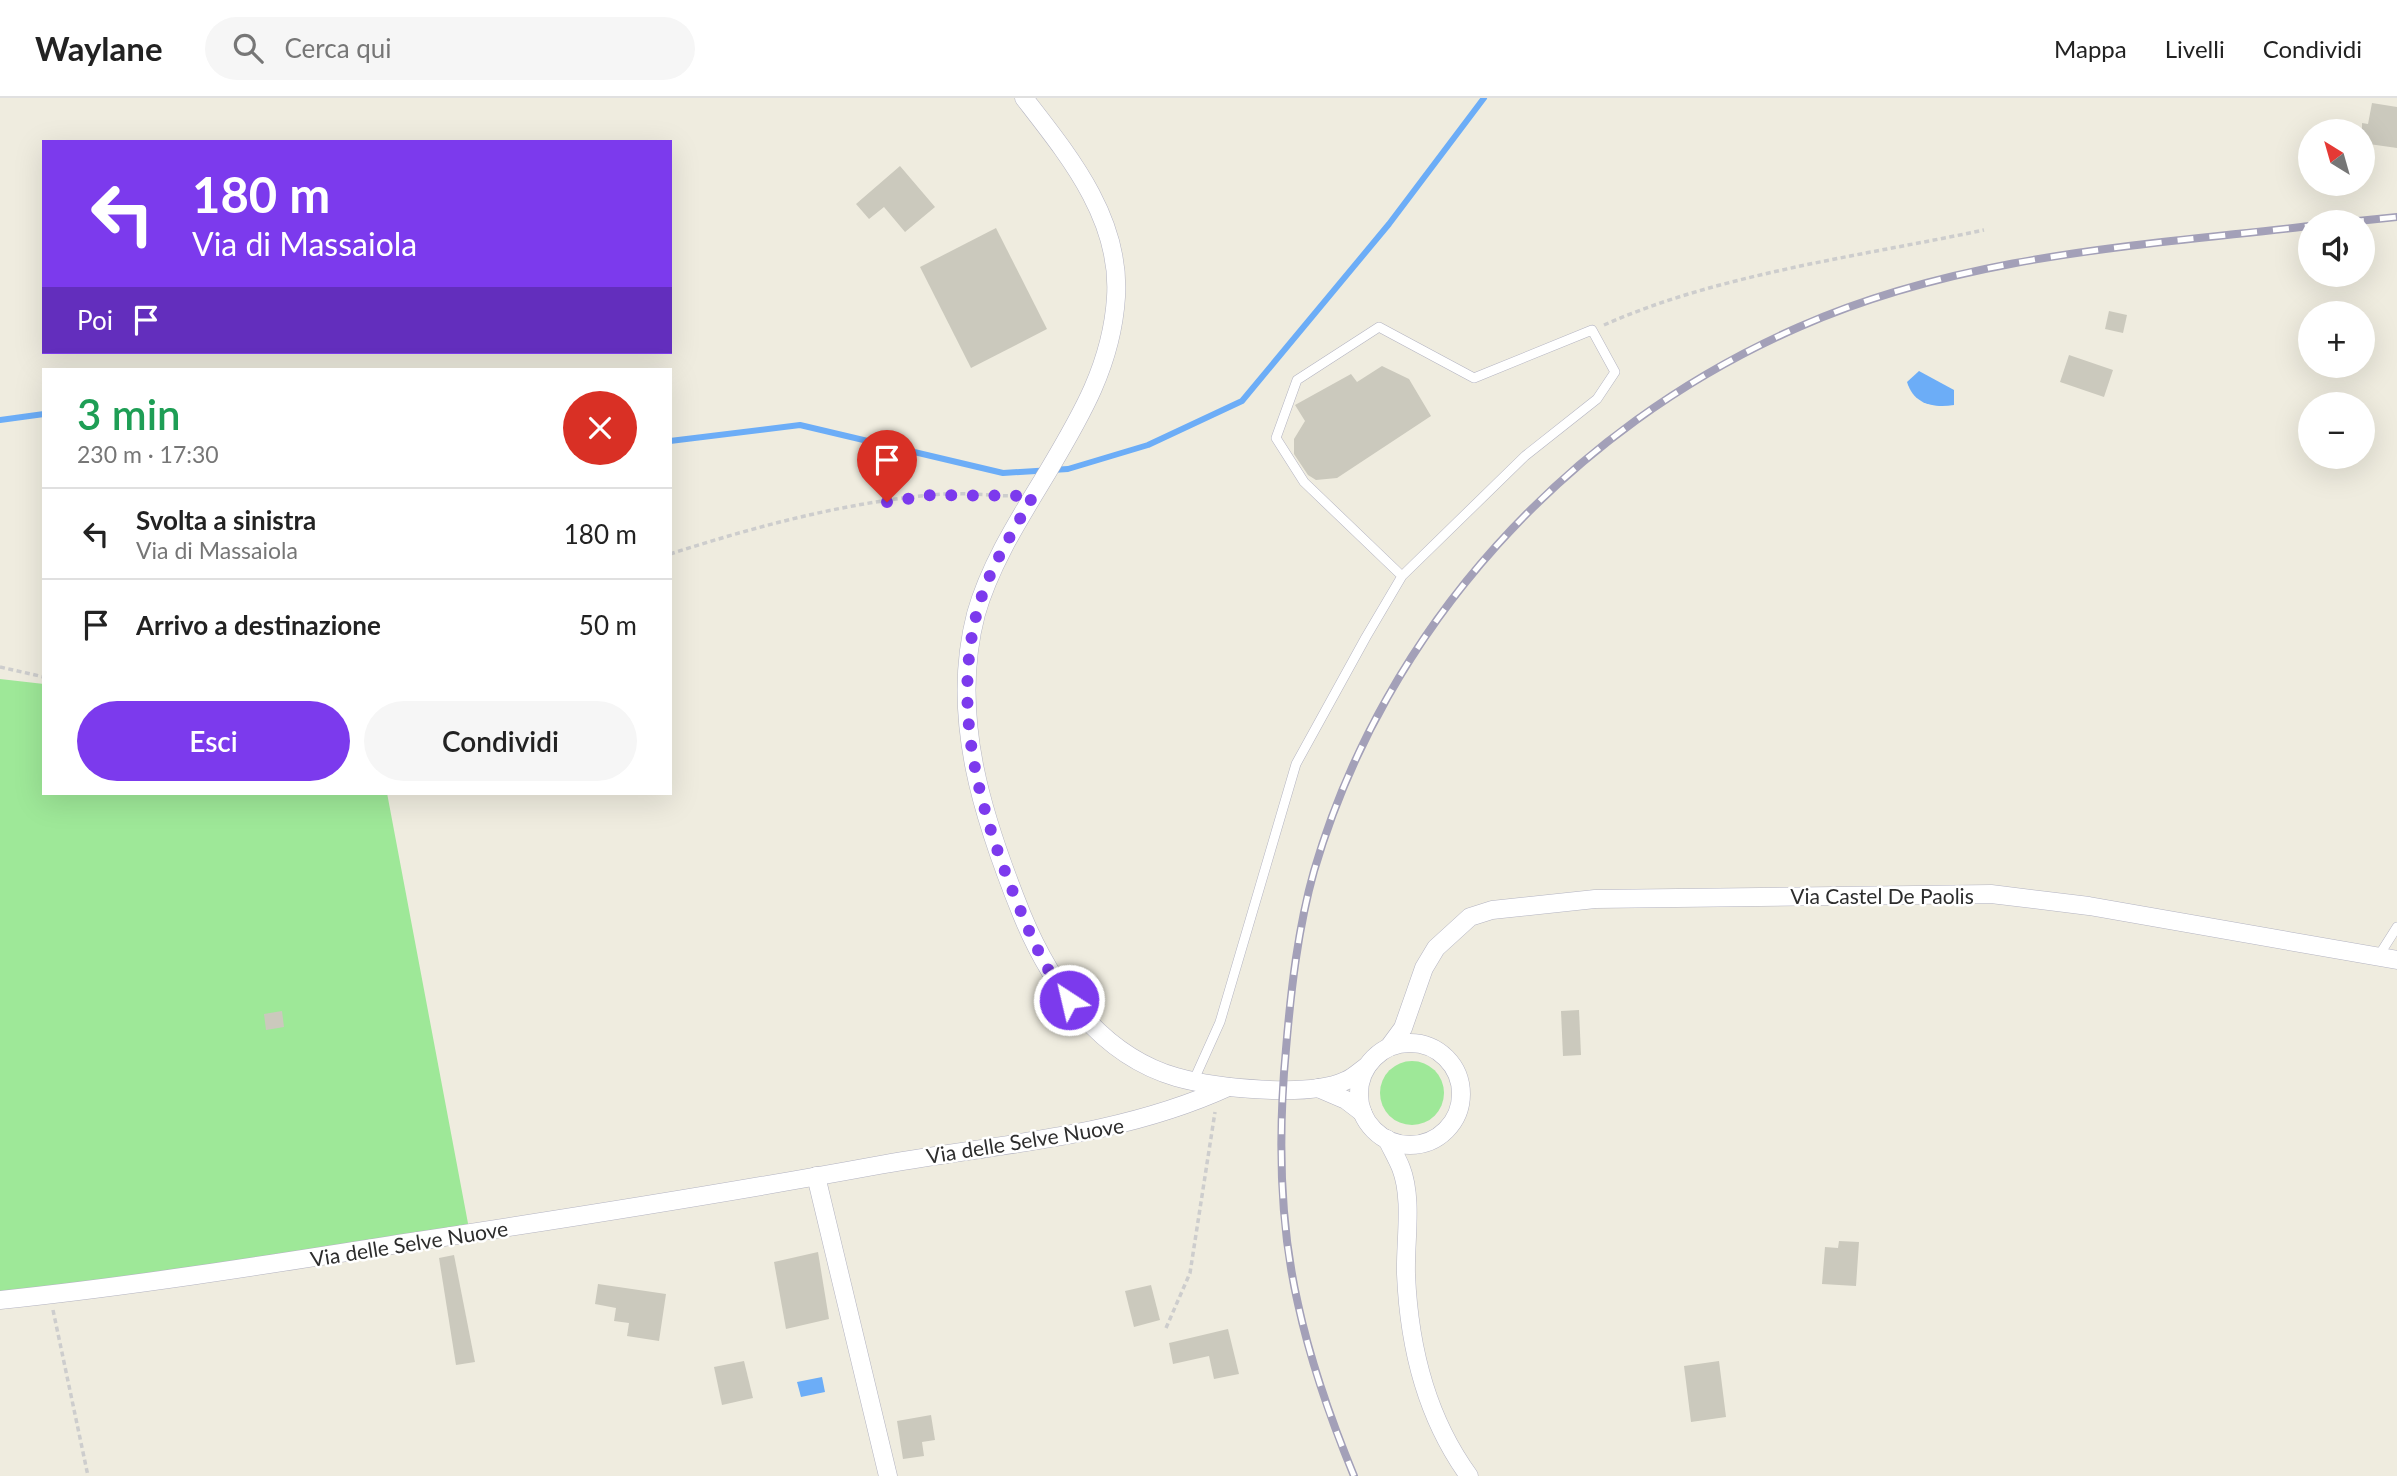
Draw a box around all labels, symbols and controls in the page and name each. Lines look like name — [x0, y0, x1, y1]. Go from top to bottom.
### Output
search box — [205, 17, 695, 80]
text: Waylane — [35, 28, 163, 68]
icon: search — [229, 29, 267, 67]
text: Cerca qui — [285, 32, 392, 64]
text: Mappa — [2054, 34, 2127, 63]
text: Livelli — [2165, 34, 2225, 63]
text: Condividi — [2263, 34, 2362, 63]
north arrow — [2298, 119, 2375, 196]
map controls — [2298, 119, 2375, 469]
text: 180 m — [192, 165, 330, 223]
icon: left — [77, 168, 168, 259]
button: sound — [2298, 210, 2375, 287]
text: Via di Massaiola — [192, 224, 417, 263]
icon: arrive — [127, 301, 165, 339]
button: + — [2298, 301, 2375, 378]
text: Poi — [77, 304, 113, 336]
text: 3 min — [77, 389, 181, 439]
button: close — [563, 391, 637, 465]
button: − — [2298, 392, 2375, 469]
pin — [857, 430, 917, 502]
text: 230 m · 17:30 — [77, 440, 219, 468]
icon: arrive — [868, 441, 906, 479]
text: Svolta a sinistra — [136, 504, 316, 536]
icon: left — [77, 515, 115, 553]
text: 180 m — [564, 518, 637, 550]
text: Via di Massaiola — [136, 536, 298, 564]
icon: arrive — [77, 606, 115, 644]
text: Arrivo a destinazione — [136, 609, 381, 641]
text: 50 m — [579, 609, 637, 641]
button: Esci — [77, 701, 350, 781]
button: Condividi — [364, 701, 637, 781]
street label: Via Castel De Paolis — [1790, 883, 1974, 908]
position arrow — [1032, 963, 1106, 1037]
street label: Via delle Selve Nuove — [925, 1112, 1125, 1168]
street label: Via delle Selve Nuove — [309, 1215, 509, 1271]

